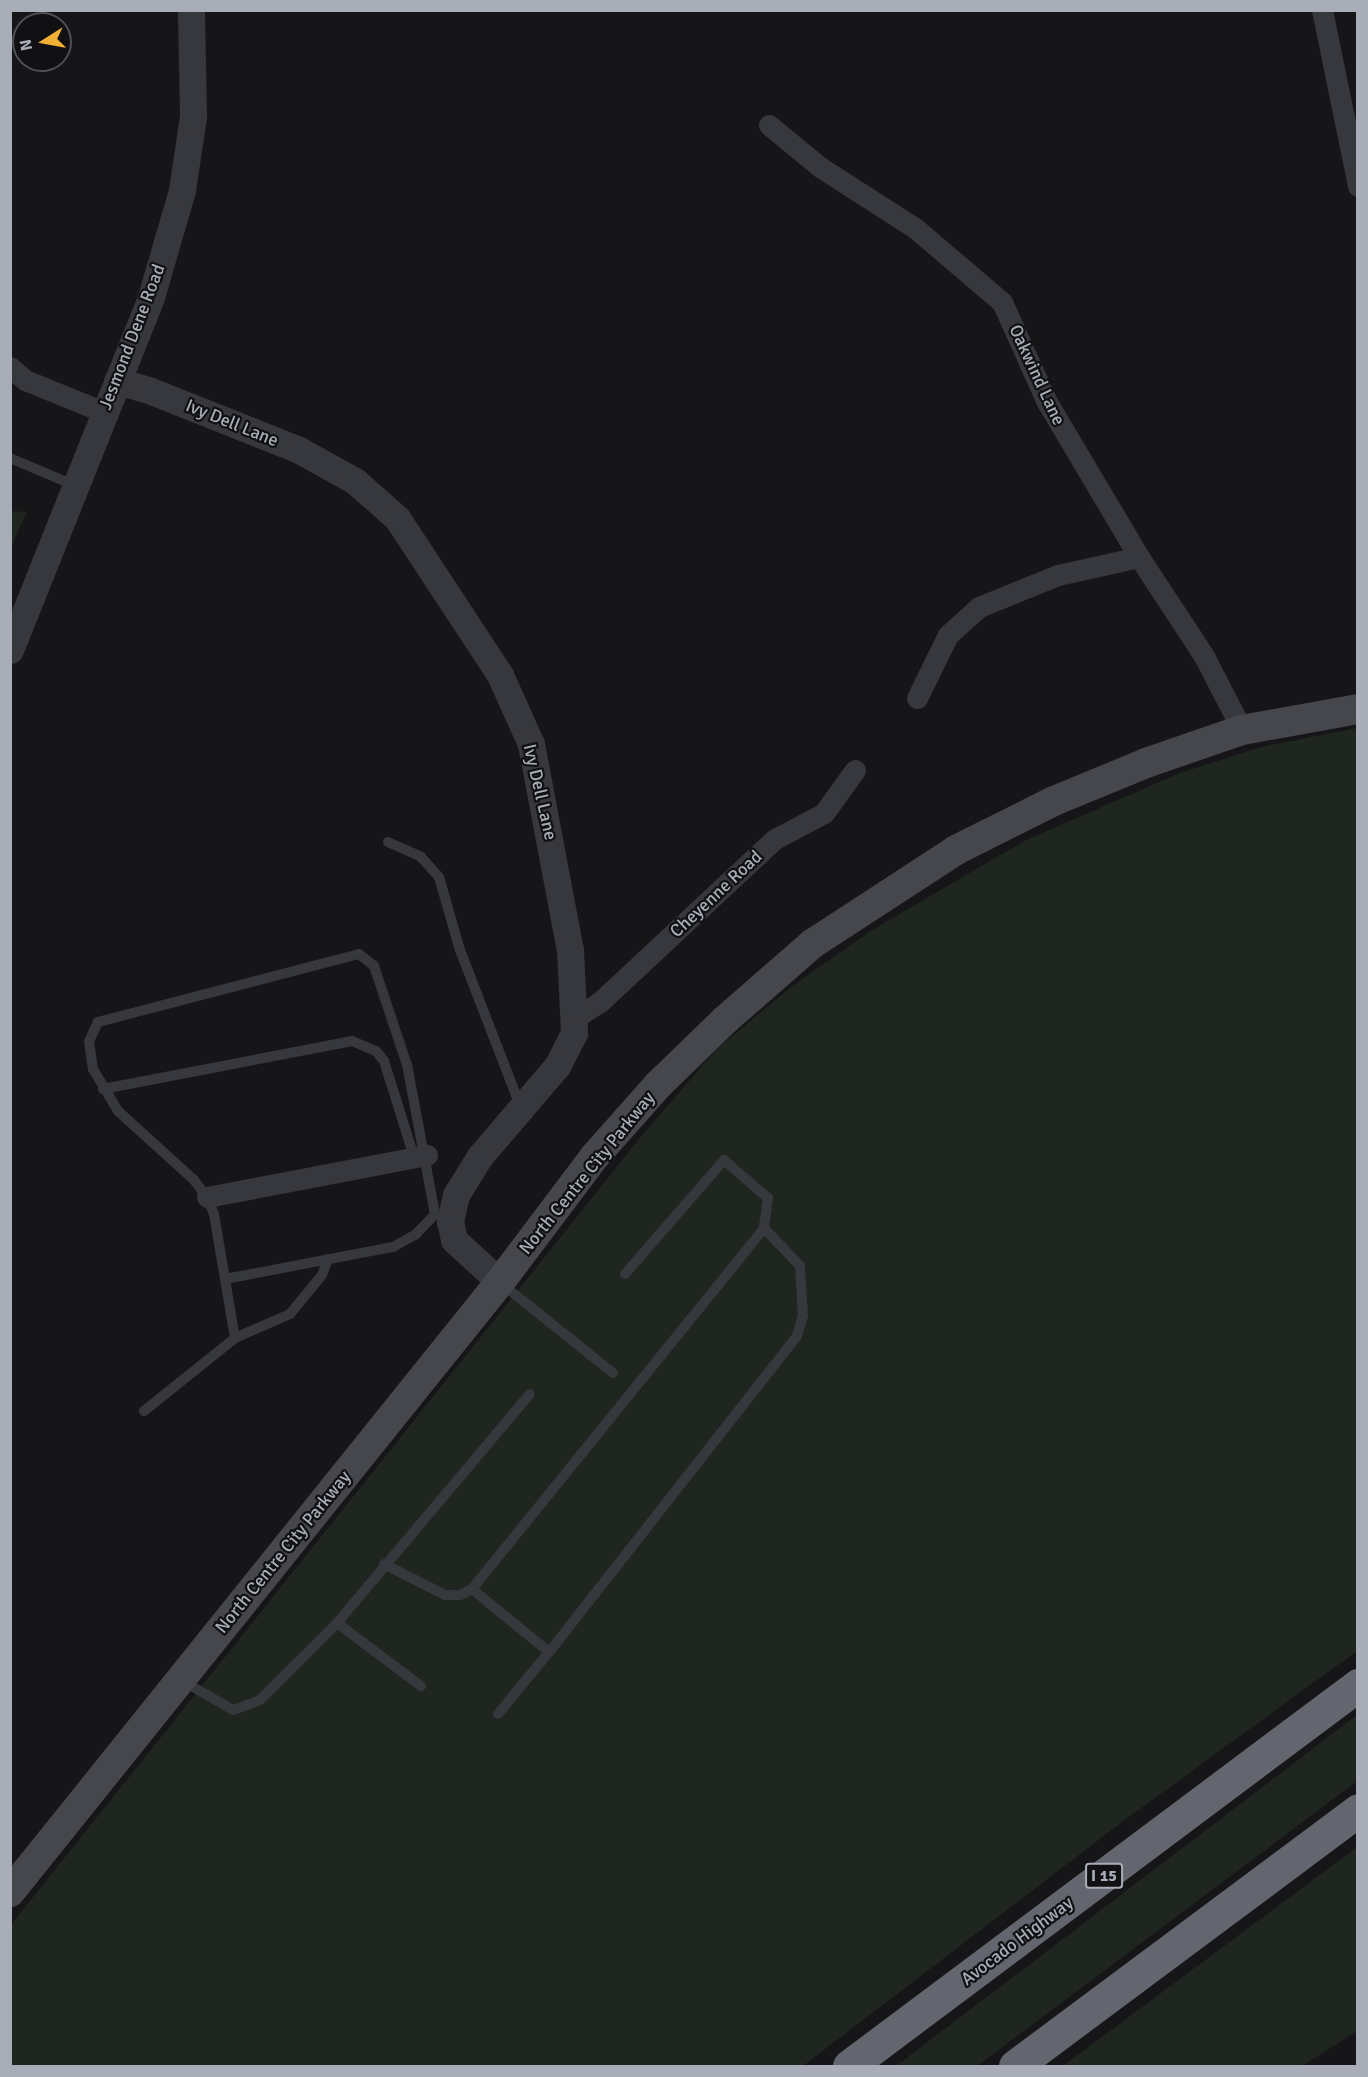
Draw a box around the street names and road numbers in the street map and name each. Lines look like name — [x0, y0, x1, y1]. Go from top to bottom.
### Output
street label: Jesmond Dene Road — [94, 261, 170, 413]
street label: Oakwind Lane — [1004, 321, 1070, 429]
street label: Ivy Dell Lane — [183, 395, 281, 451]
street label: Ivy Dell Lane — [518, 742, 562, 842]
street label: Cheyenne Road — [666, 846, 766, 942]
street label: North Centre City Parkway — [515, 1087, 659, 1259]
street label: North Centre City Parkway — [211, 1466, 355, 1638]
road number: I 15 — [1084, 1863, 1124, 1889]
street label: Avocado Highway — [957, 1892, 1077, 1990]

